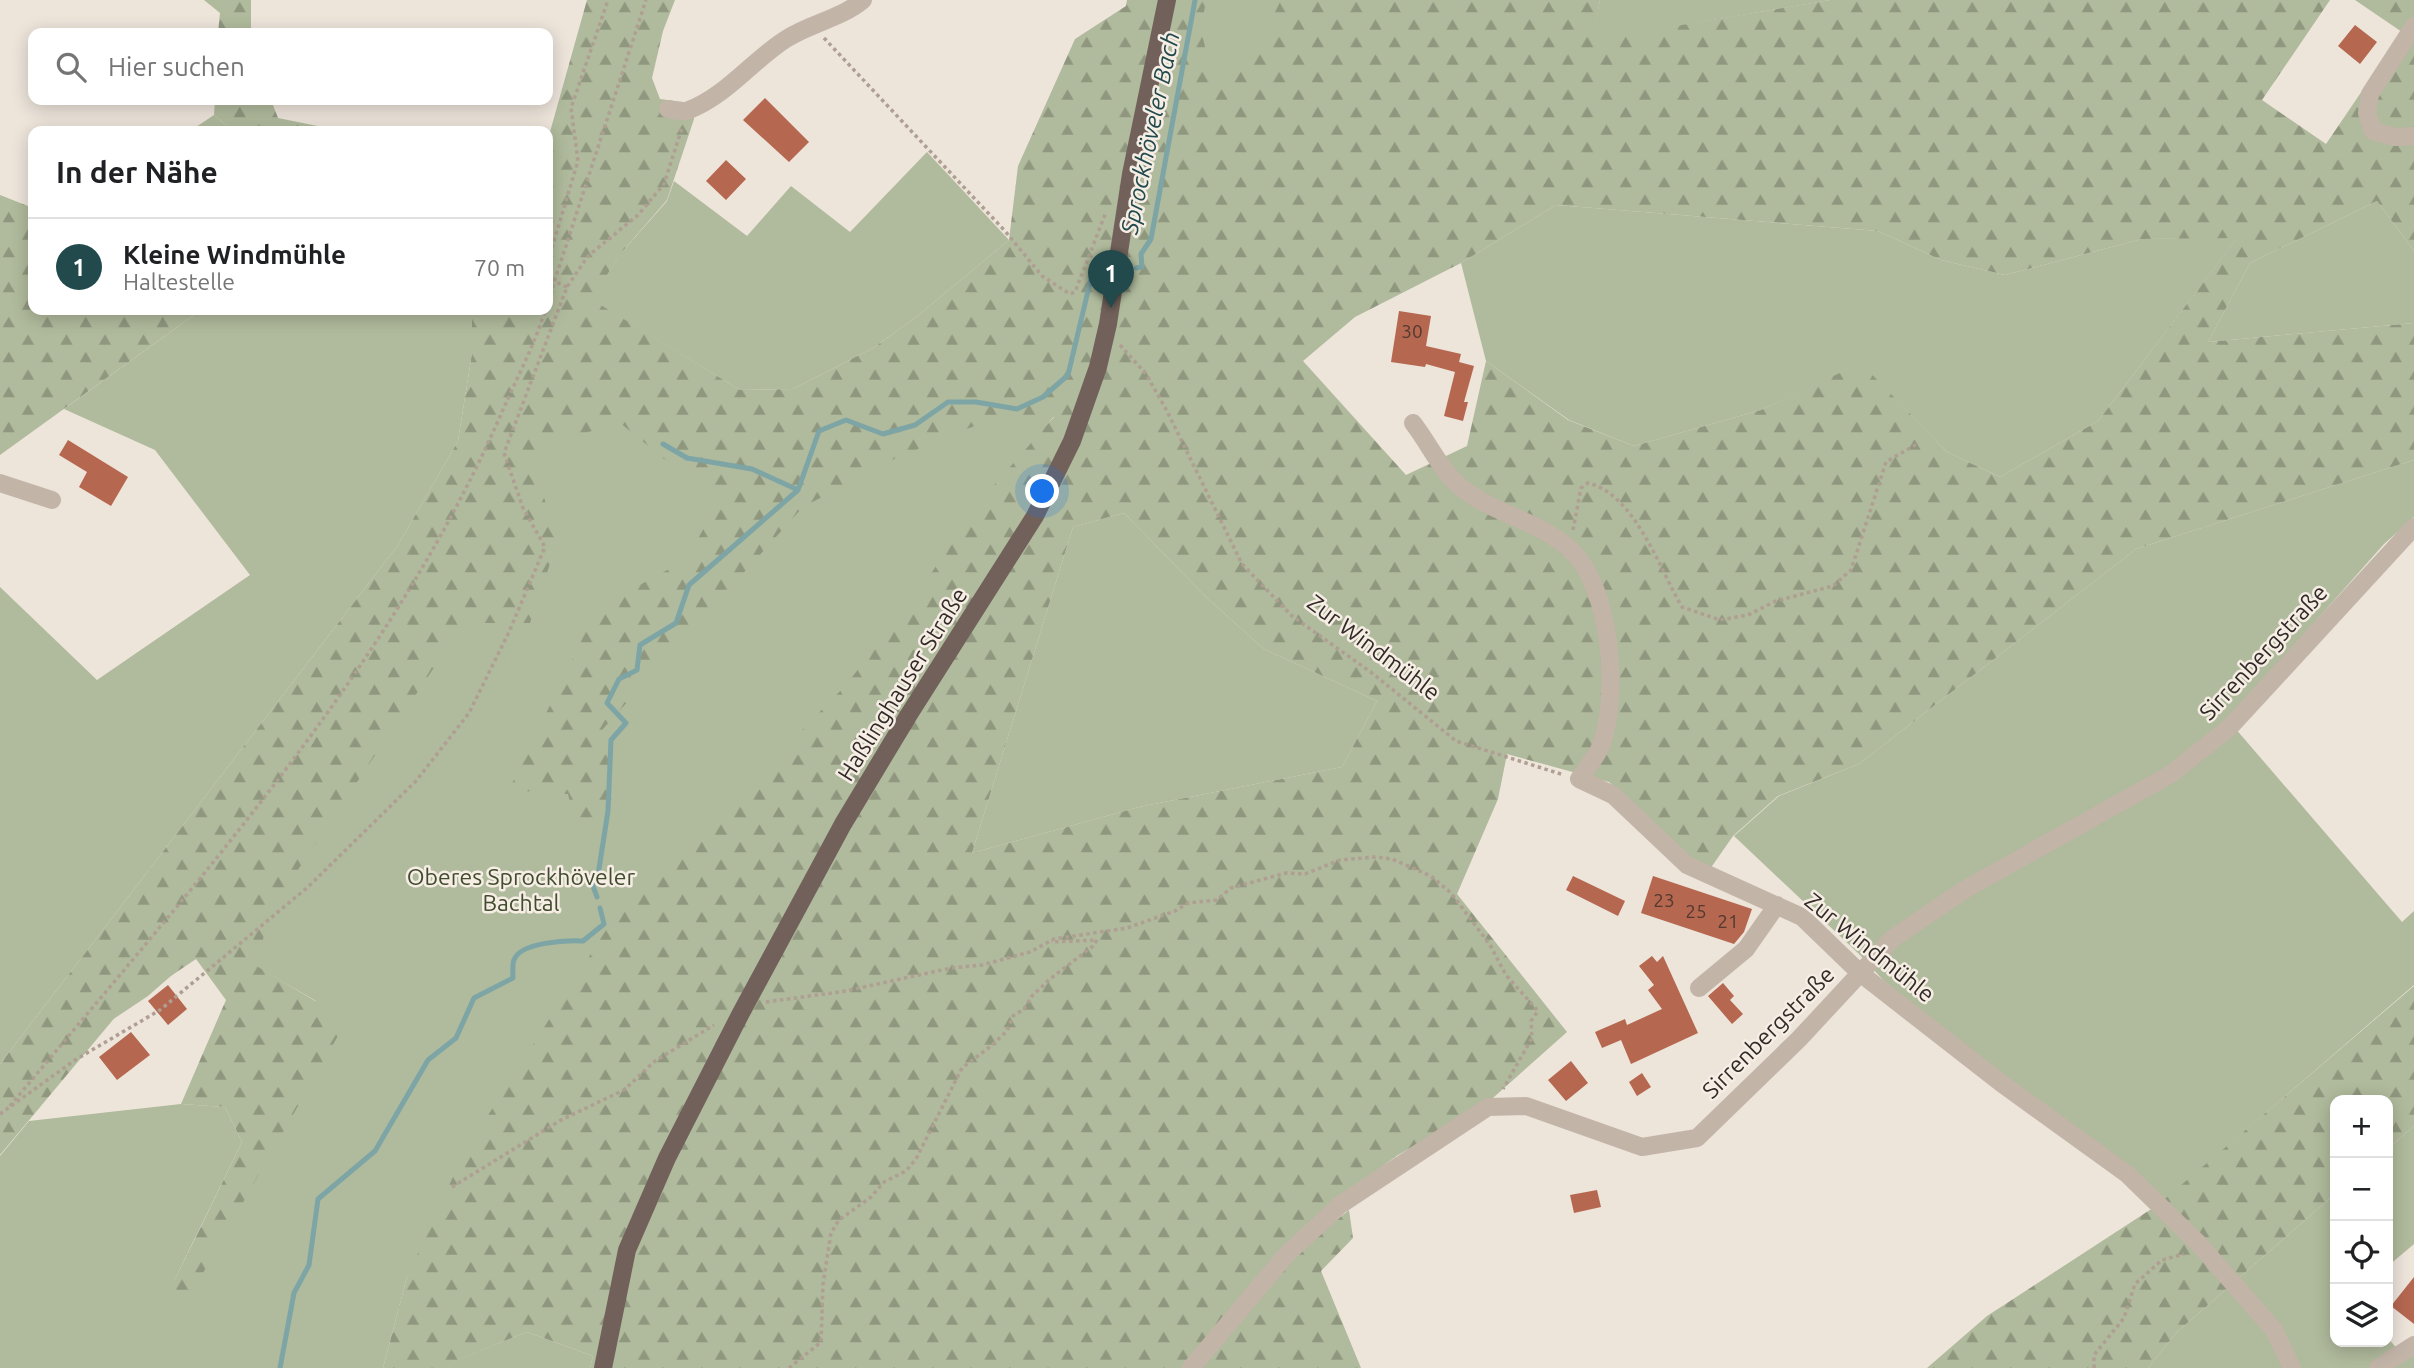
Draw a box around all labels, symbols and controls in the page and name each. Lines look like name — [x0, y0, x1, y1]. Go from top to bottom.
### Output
search box — [28, 28, 553, 105]
water label: Sprockhöveler Bach — [1115, 29, 1185, 238]
icon: search — [52, 48, 90, 86]
text: Hier suchen — [108, 52, 245, 81]
text: In der Nähe — [56, 155, 218, 189]
text: Kleine Windmühle — [123, 240, 346, 269]
pin: 1 — [1088, 250, 1134, 308]
text: 1 — [73, 255, 85, 280]
text: 70 m — [474, 255, 525, 280]
text: Haltestelle — [123, 269, 235, 294]
house number: 30 — [1401, 320, 1423, 342]
your location — [1025, 474, 1059, 508]
street label: Sirrenbergstraße — [2194, 579, 2332, 725]
street label: Haßlinghauser Straße — [832, 583, 972, 785]
street label: Zur Windmühle — [1303, 589, 1445, 705]
park label: Oberes Sprockhöveler Bachtal — [407, 864, 636, 915]
street label: Zur Windmühle — [1800, 887, 1940, 1007]
house number: 23 — [1653, 889, 1675, 911]
house number: 25 — [1685, 900, 1707, 922]
house number: 21 — [1717, 910, 1739, 932]
street label: Sirrenbergstraße — [1697, 961, 1839, 1103]
map controls — [2330, 1095, 2393, 1347]
button: + — [2330, 1095, 2393, 1158]
button: − — [2330, 1158, 2393, 1221]
button: locate — [2330, 1221, 2393, 1284]
button: layers — [2330, 1284, 2393, 1347]

